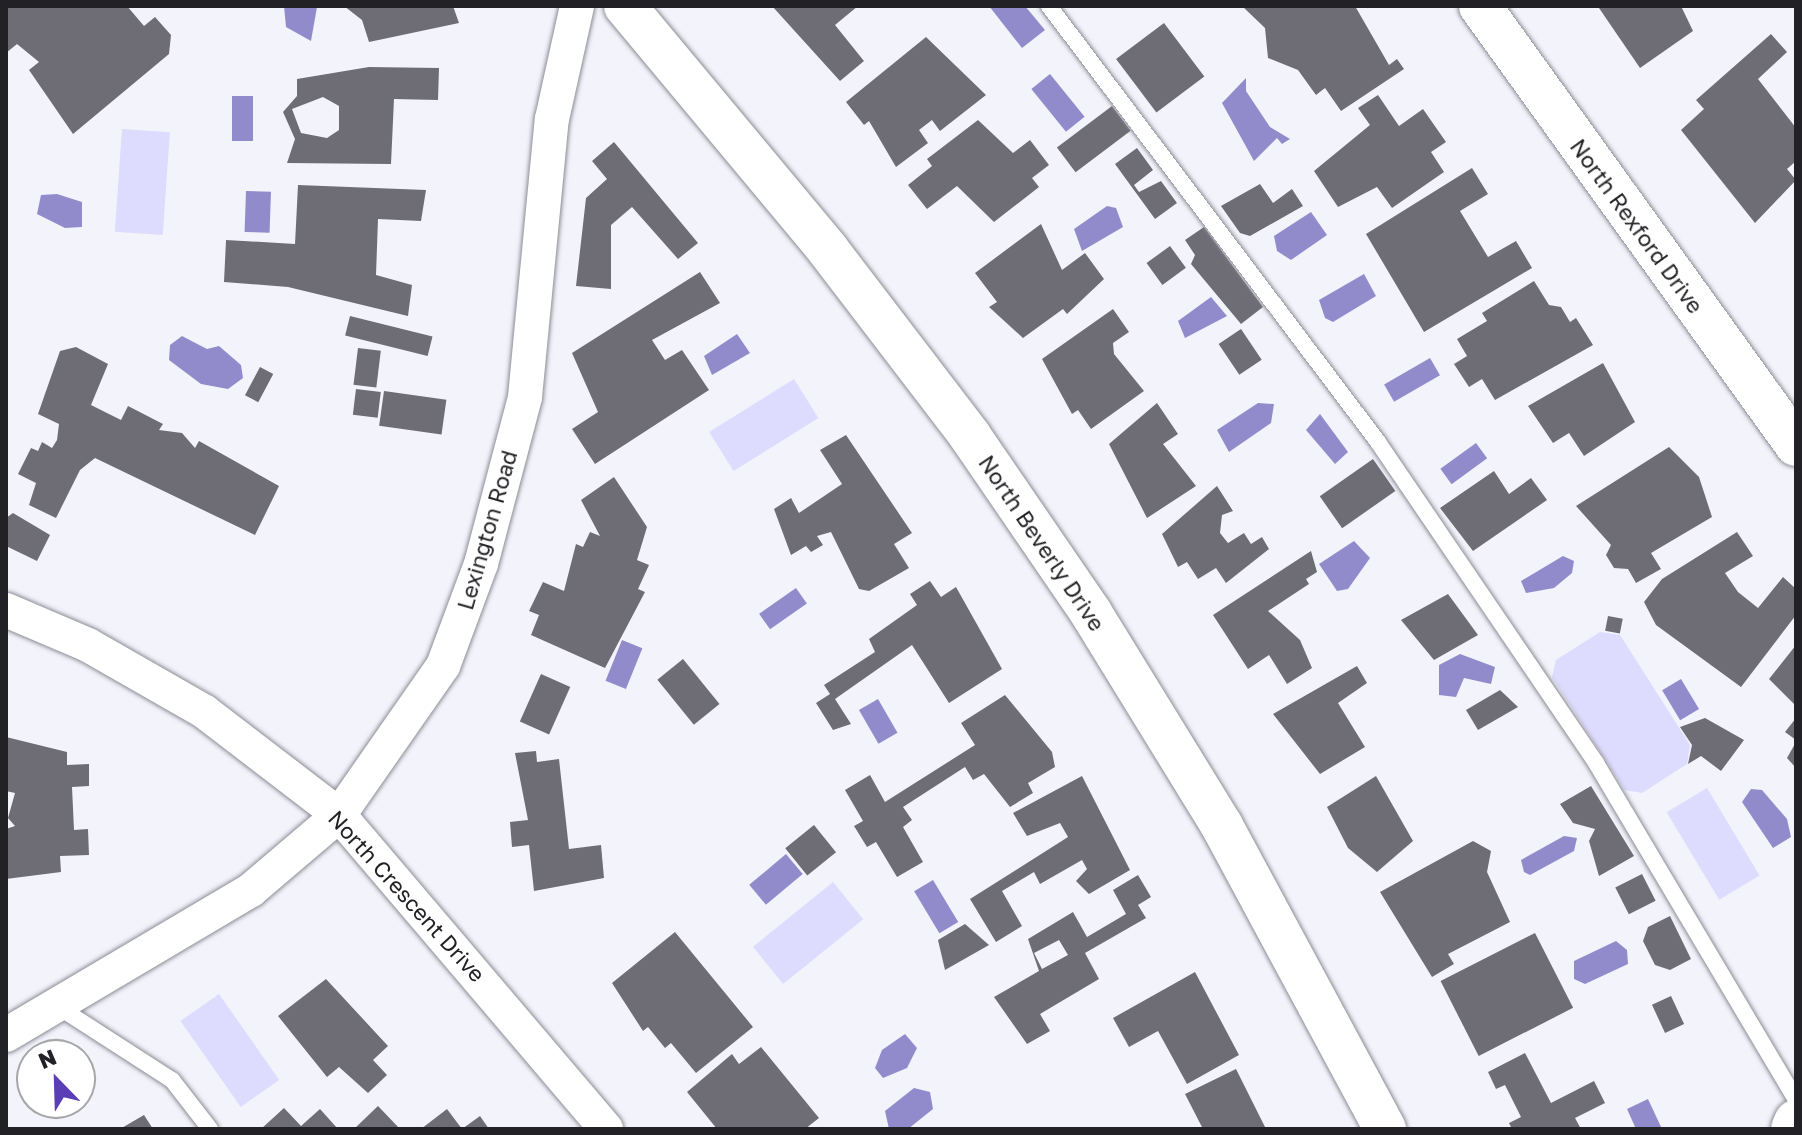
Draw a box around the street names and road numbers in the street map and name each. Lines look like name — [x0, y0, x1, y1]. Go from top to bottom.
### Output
street label: North Rexford Drive — [1565, 134, 1709, 318]
street label: Lexington Road — [452, 447, 522, 613]
street label: North Beverly Drive — [973, 450, 1111, 636]
street label: North Crescent Drive — [323, 805, 491, 987]

